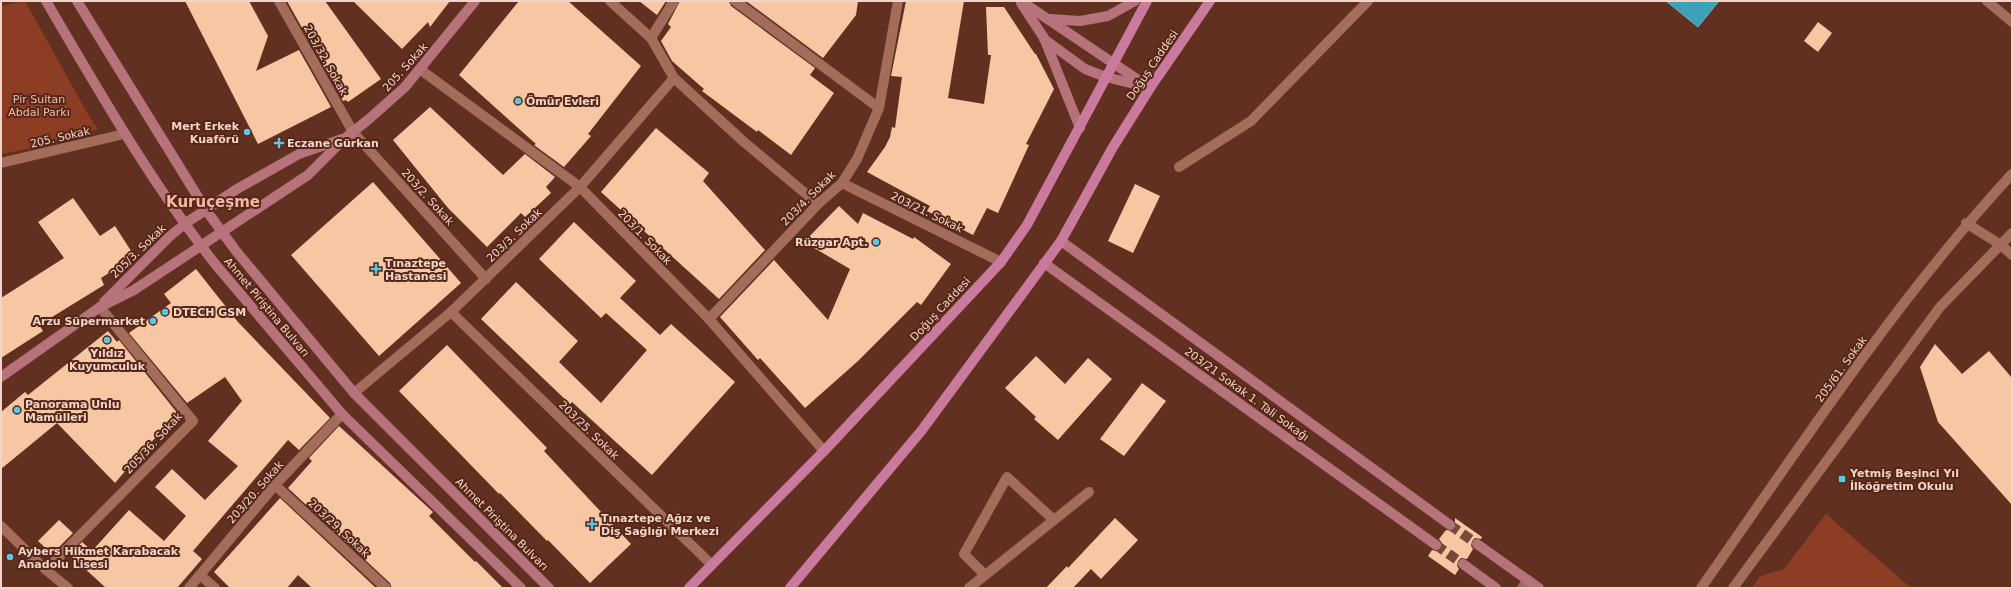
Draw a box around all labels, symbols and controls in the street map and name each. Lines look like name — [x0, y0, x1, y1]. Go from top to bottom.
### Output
street label: 203/32. Sokak — [301, 23, 351, 98]
street label: Doğuş Caddesi — [1124, 28, 1181, 103]
street label: 205. Sokak — [380, 40, 431, 94]
park label: Pir Sultan Abdal Parkı — [8, 93, 70, 119]
place label: Ömür Evleri — [526, 94, 599, 108]
marker: Ömür Evleri — [513, 96, 523, 106]
place label: Mert Erkek Kuaförü — [171, 120, 240, 146]
street label: 205. Sokak — [29, 124, 92, 151]
marker: Mert Erkek Kuaförü — [242, 127, 252, 137]
place label: Eczane Gürkan — [287, 137, 379, 150]
marker: Eczane Gürkan — [274, 138, 284, 148]
street label: 203/2. Sokak — [399, 166, 457, 229]
street label: 203/4. Sokak — [778, 168, 839, 228]
street label: 203/21. Sokak — [889, 189, 966, 236]
district label: Kuruçeşme — [166, 193, 260, 211]
street label: 203/3. Sokak — [484, 205, 545, 265]
street label: 203/1. Sokak — [615, 207, 675, 268]
street label: 205/3. Sokak — [108, 221, 169, 281]
place label: Rüzgar Apt. — [795, 236, 868, 249]
marker: Rüzgar Apt. — [871, 237, 881, 247]
street label: Ahmet Piriştina Bulvarı — [221, 255, 312, 360]
place label: Tınaztepe Hastanesi — [385, 257, 446, 283]
marker: Tınaztepe Hastanesi — [370, 263, 382, 275]
street label: Doğuş Caddesi — [908, 275, 973, 344]
place label: DTECH GSM — [173, 306, 246, 319]
marker: DTECH GSM — [160, 307, 170, 317]
place label: Arzu Süpermarket — [32, 315, 145, 328]
marker: Arzu Süpermarket — [148, 316, 158, 326]
street label: 205/61. Sokak — [1813, 333, 1870, 405]
marker: Yıldız Kuyumculuk — [102, 335, 112, 345]
street label: 203/21 Sokak 1. Tali Sokağı — [1182, 345, 1311, 444]
place label: Yıldız Kuyumculuk — [69, 347, 146, 373]
place label: Panorama Unlu Mamülleri — [25, 398, 120, 424]
street label: 203/25. Sokak — [556, 398, 622, 463]
marker: Panorama Unlu Mamülleri — [12, 405, 22, 415]
street label: 205/36. Sokak — [122, 410, 185, 477]
street label: 203/20. Sokak — [225, 458, 287, 526]
place label: Yetmiş Beşinci Yıl İlköğretim Okulu — [1849, 467, 1959, 493]
marker: Yetmiş Beşinci Yıl İlköğretim Okulu — [1837, 474, 1847, 484]
street label: Ahmet Piriştina Bulvarı — [453, 475, 551, 573]
street label: 203/29. Sokak — [305, 497, 372, 560]
place label: Tınaztepe Ağız ve Diş Sağlığı Merkezi — [601, 512, 719, 538]
marker: Tınaztepe Ağız ve Diş Sağlığı Merkezi — [586, 518, 598, 530]
place label: Aybers Hikmet Karabacak Anadolu Lisesi — [18, 545, 179, 571]
marker: Aybers Hikmet Karabacak Anadolu Lisesi — [5, 552, 15, 562]

